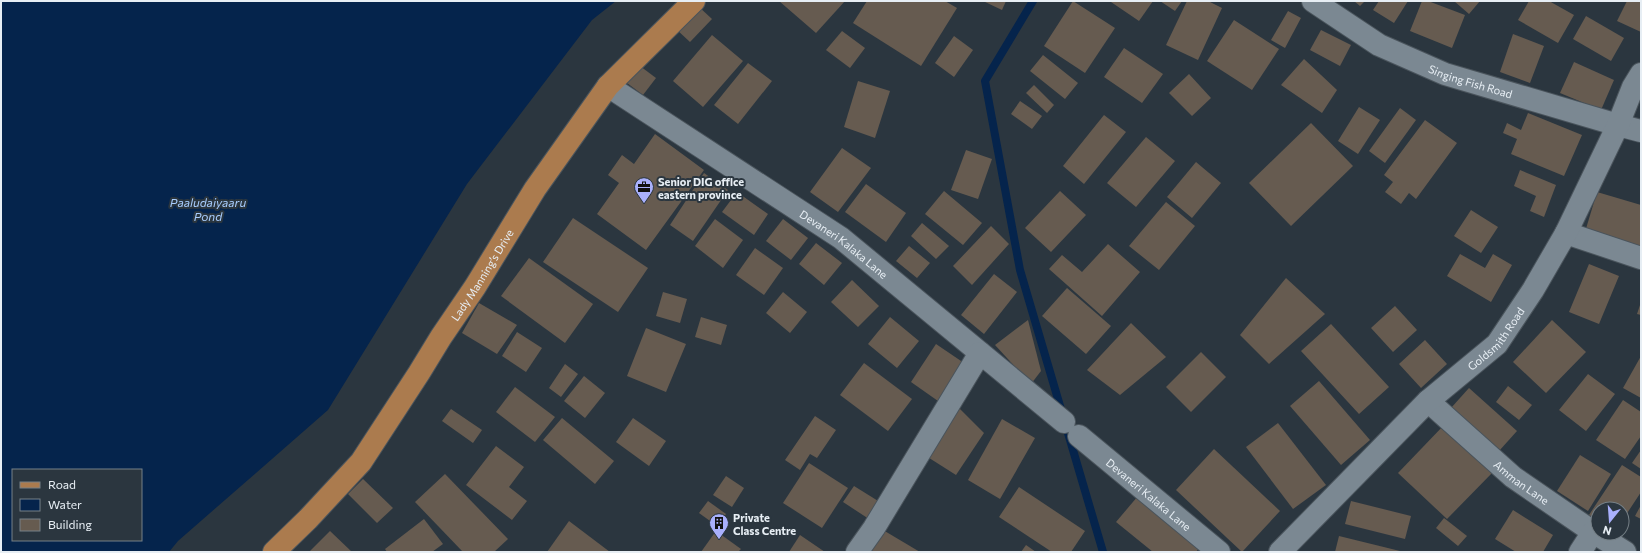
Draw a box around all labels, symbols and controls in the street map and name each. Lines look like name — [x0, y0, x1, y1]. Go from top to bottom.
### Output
street label: Singing Fish Road — [1427, 61, 1514, 100]
place label: Senior DIG office eastern province — [658, 175, 744, 201]
office icon: Senior DIG office eastern province — [633, 176, 655, 204]
water label: Paaludaiyaaru Pond — [170, 195, 246, 223]
street label: Devaneri Kalaka Lane — [798, 207, 891, 281]
street label: Lady Manning’s Drive — [448, 226, 516, 323]
street label: Goldsmith Road — [1464, 305, 1526, 373]
street label: Devaneri Kalaka Lane — [1104, 455, 1194, 533]
street label: Amman Lane — [1492, 457, 1552, 507]
legend — [12, 469, 142, 541]
text: Road — [48, 477, 76, 491]
text: Water — [48, 497, 82, 511]
north arrow — [1590, 501, 1630, 541]
place label: Private Class Centre — [733, 511, 796, 537]
building icon: Private Class Centre — [708, 512, 730, 540]
text: Building — [48, 517, 92, 531]
text: N — [1601, 524, 1613, 538]

